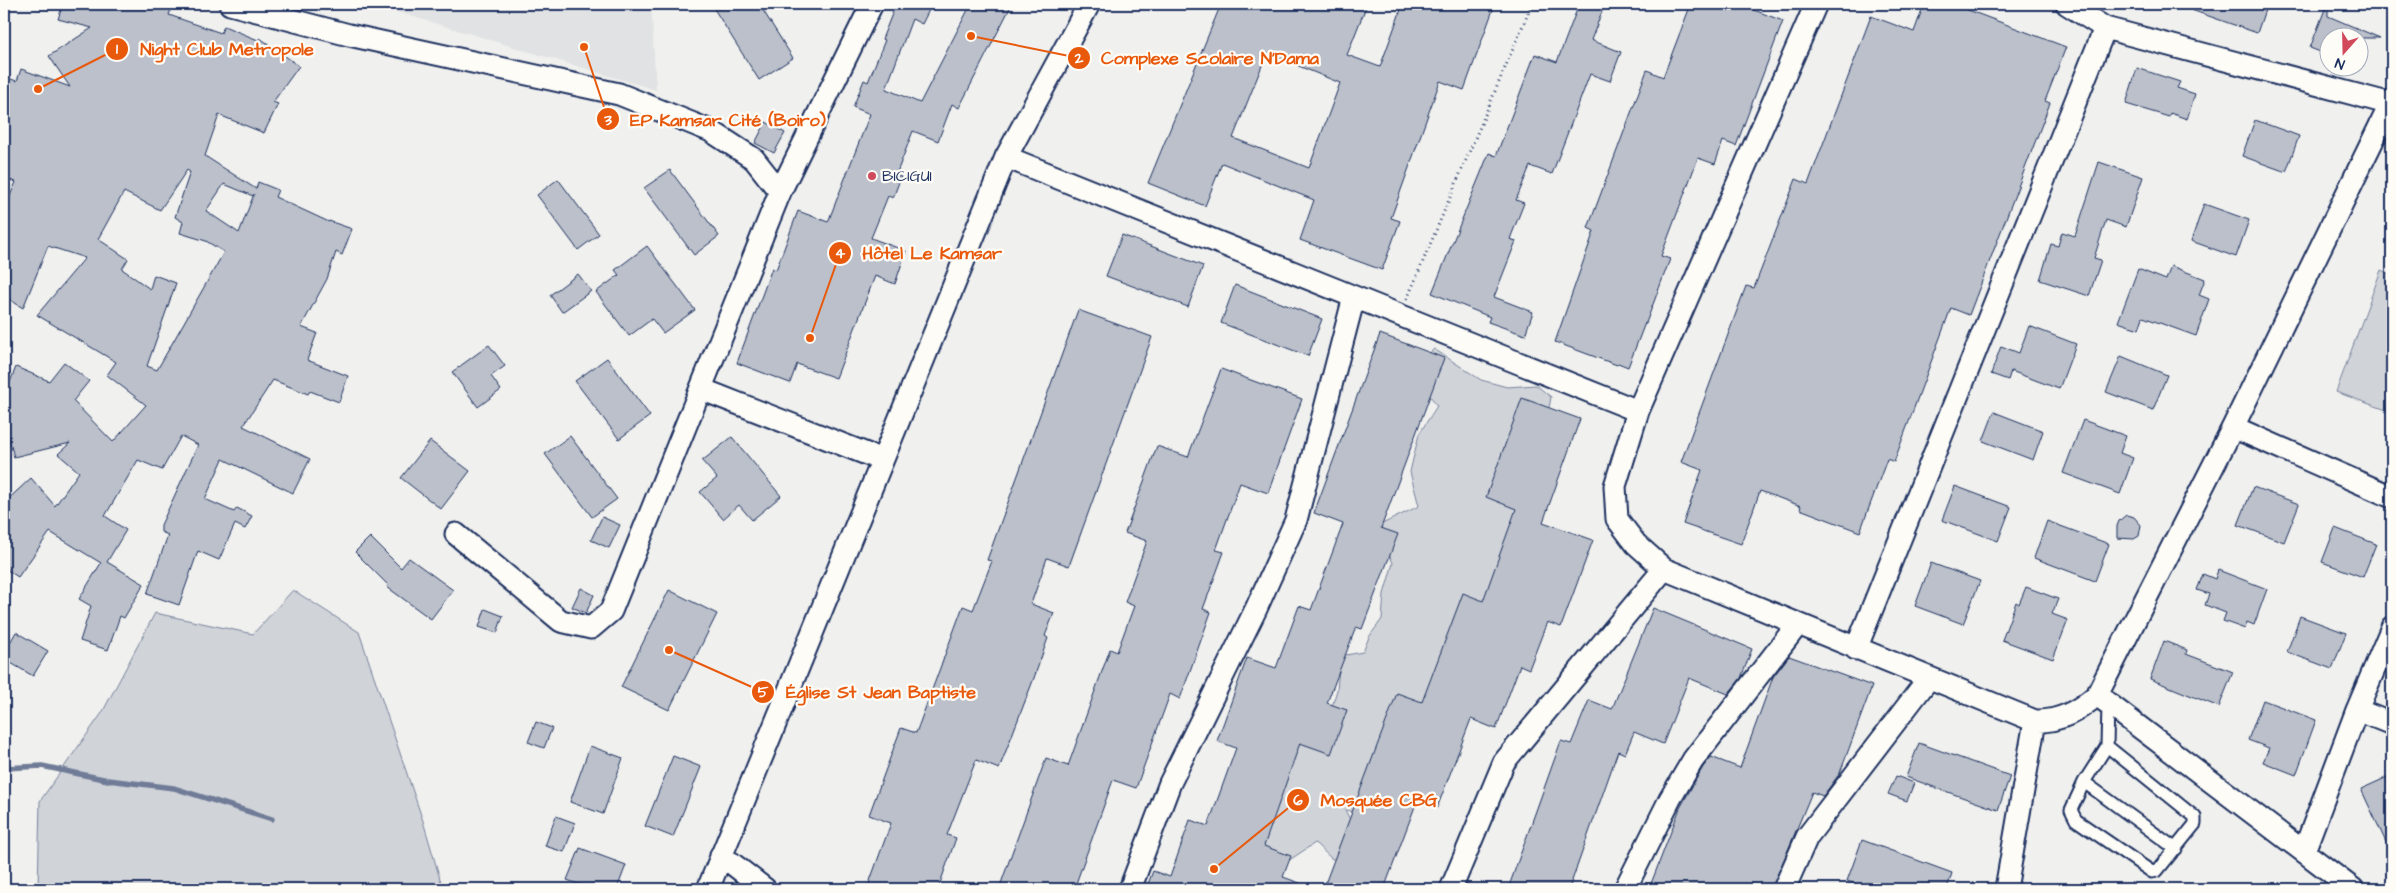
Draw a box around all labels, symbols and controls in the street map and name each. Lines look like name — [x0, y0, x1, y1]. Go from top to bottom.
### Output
north arrow — [2318, 28, 2368, 78]
callout: Night Club Metropole — [105, 32, 323, 65]
text: Night Club Metropole — [140, 37, 314, 63]
text: 1 — [116, 39, 118, 60]
callout: Complexe Scolaire N'Dama — [1067, 41, 1329, 74]
text: Complexe Scolaire N'Dama — [1101, 46, 1320, 71]
text: 2 — [1074, 48, 1084, 69]
text: N — [2332, 52, 2347, 74]
callout: EP Kamsar Cité (Boiro) — [595, 103, 836, 136]
text: EP Kamsar Cité (Boiro) — [630, 108, 827, 133]
text: 3 — [603, 110, 612, 131]
place label: BICIGUI — [882, 165, 932, 187]
marker: BICIGUI — [866, 170, 878, 182]
callout: Hôtel Le Kamsar — [828, 236, 1012, 269]
text: Hôtel Le Kamsar — [862, 241, 1002, 266]
text: 4 — [835, 243, 846, 264]
callout: Église St Jean Baptiste — [751, 676, 986, 709]
text: Église St Jean Baptiste — [786, 680, 976, 706]
text: 5 — [758, 682, 769, 703]
callout: Mosquée CBG — [1286, 783, 1448, 816]
text: Mosquée CBG — [1320, 788, 1438, 813]
text: 6 — [1293, 790, 1303, 811]

